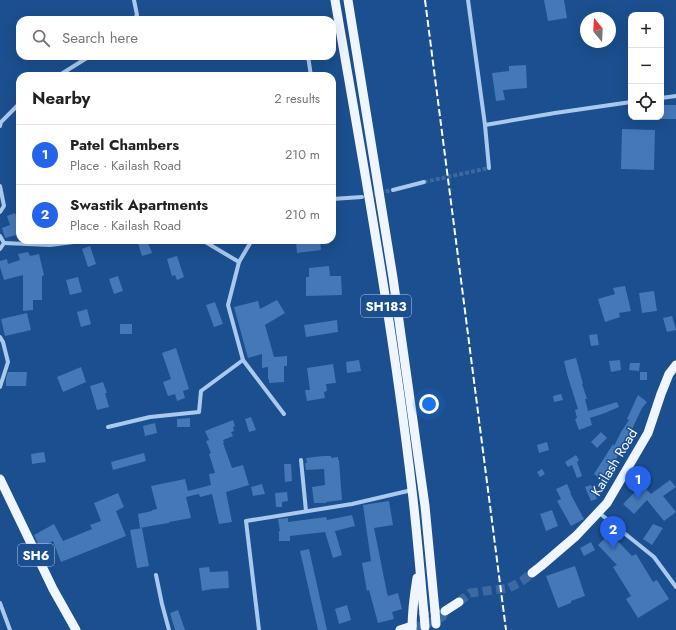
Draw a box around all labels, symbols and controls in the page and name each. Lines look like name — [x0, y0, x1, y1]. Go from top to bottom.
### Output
north arrow — [580, 12, 616, 48]
map controls — [628, 12, 664, 120]
button: + — [628, 12, 664, 48]
search box — [16, 16, 336, 60]
icon: search — [30, 27, 52, 49]
text: Search here — [62, 27, 138, 49]
button: − — [628, 48, 664, 84]
button: locate — [628, 84, 664, 120]
text: Nearby — [32, 86, 90, 110]
text: 2 results — [274, 89, 320, 108]
text: Patel Chambers — [70, 134, 179, 156]
text: 1 — [42, 145, 48, 164]
text: 210 m — [285, 145, 320, 164]
text: Place · Kailash Road — [70, 156, 181, 175]
text: Swastik Apartments — [70, 194, 208, 216]
text: 2 — [41, 205, 49, 224]
text: 210 m — [285, 205, 320, 224]
text: Place · Kailash Road — [70, 216, 181, 235]
road number: SH183 — [361, 295, 411, 317]
your location — [419, 394, 439, 414]
street label: Kailash Road — [586, 424, 642, 500]
pin: 1 — [625, 466, 651, 499]
pin: 2 — [600, 516, 626, 549]
road number: SH6 — [18, 544, 54, 566]

